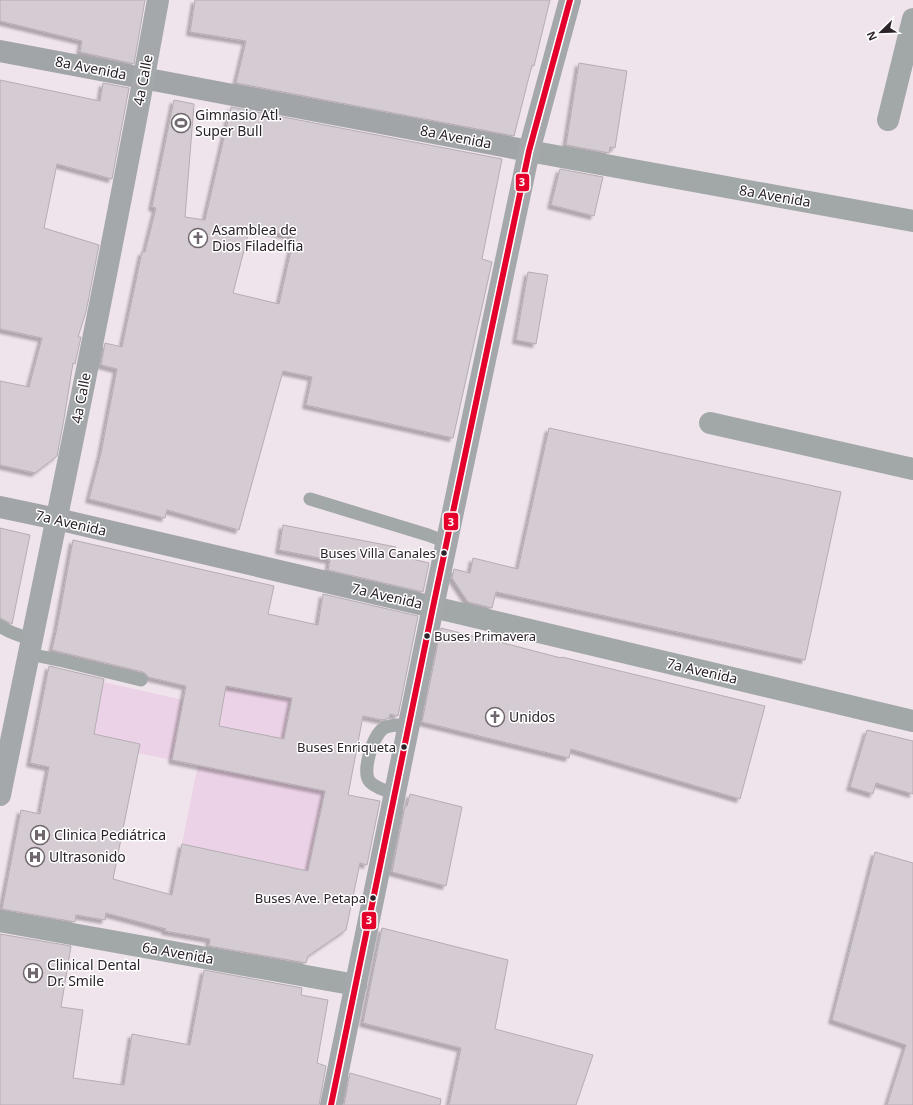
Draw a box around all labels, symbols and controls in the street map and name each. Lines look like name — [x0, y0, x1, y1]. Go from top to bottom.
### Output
north arrow — [861, 12, 901, 52]
text: N — [863, 29, 880, 43]
street label: 8a Avenida — [54, 51, 128, 84]
street label: 4a Calle — [128, 53, 157, 107]
place label: Gimnasio Atl. Super Bull — [195, 105, 282, 140]
sports icon: Gimnasio Atl. Super Bull — [170, 112, 192, 134]
street label: 8a Avenida — [419, 120, 493, 153]
line badge: 3 — [515, 173, 530, 192]
text: 3 — [519, 174, 525, 189]
street label: 8a Avenida — [738, 180, 812, 211]
place label: Asamblea de Dios Filadelfia — [212, 220, 303, 255]
church icon: Asamblea de Dios Filadelfia — [187, 227, 209, 249]
street label: 4a Calle — [66, 371, 95, 425]
street label: 7a Avenida — [34, 505, 108, 540]
line badge: 3 — [443, 512, 459, 531]
text: 3 — [448, 514, 454, 529]
place label: Buses Villa Canales — [320, 544, 436, 562]
marker: Buses Villa Canales — [439, 548, 449, 558]
street label: 7a Avenida — [350, 578, 424, 613]
place label: Buses Primavera — [434, 627, 536, 645]
marker: Buses Primavera — [422, 631, 432, 641]
street label: 7a Avenida — [665, 653, 739, 688]
church icon: Unidos — [484, 706, 506, 728]
place label: Unidos — [509, 707, 556, 726]
place label: Buses Enriqueta — [297, 738, 396, 756]
marker: Buses Enriqueta — [399, 742, 409, 752]
hospital icon: Clinica Pediátrica — [29, 824, 51, 846]
place label: Clinica Pediátrica — [54, 825, 166, 844]
hospital icon: Ultrasonido — [24, 846, 46, 868]
place label: Ultrasonido — [49, 847, 126, 866]
place label: Buses Ave. Petapa — [255, 889, 366, 907]
marker: Buses Ave. Petapa — [368, 893, 378, 903]
line badge: 3 — [361, 911, 377, 930]
text: 3 — [366, 912, 372, 927]
street label: 6a Avenida — [141, 937, 215, 968]
place label: Clinical Dental Dr. Smile — [47, 955, 140, 990]
hospital icon: Clinical Dental Dr. Smile — [22, 962, 44, 984]

